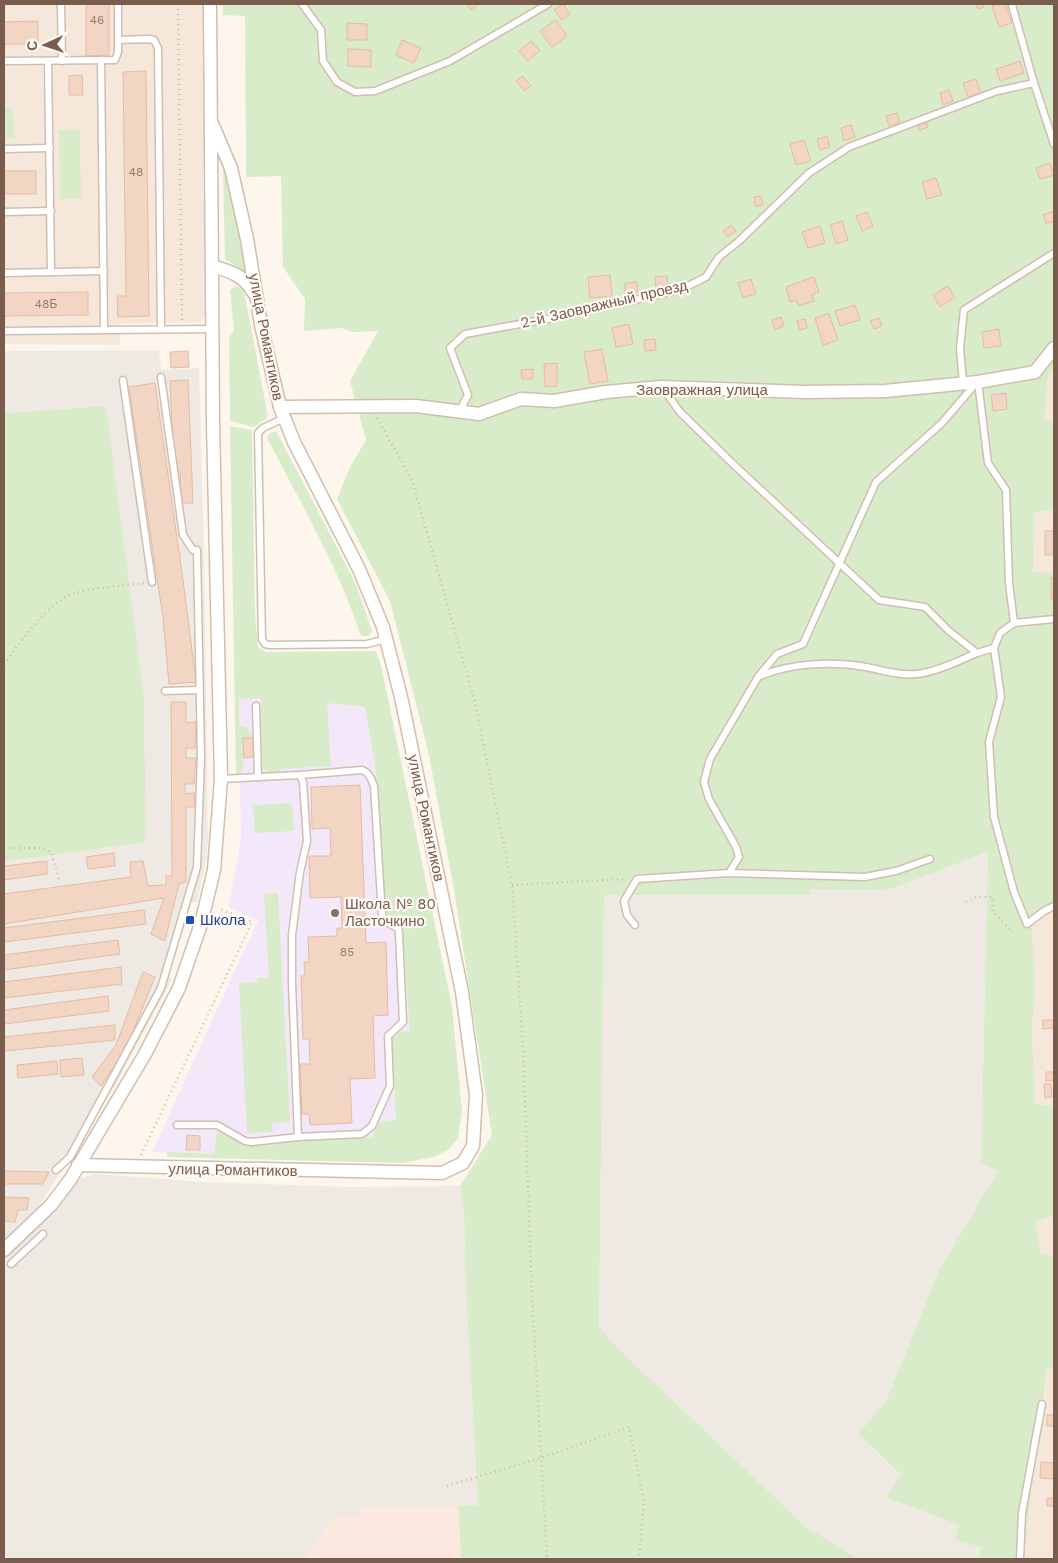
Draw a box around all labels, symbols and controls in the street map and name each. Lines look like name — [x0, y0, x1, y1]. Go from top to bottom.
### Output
house number: 46 — [90, 13, 104, 27]
north arrow — [20, 20, 70, 70]
text: С — [24, 40, 40, 51]
house number: 48 — [129, 165, 143, 179]
street label: улица Романтиков — [245, 272, 287, 402]
street label: 2-й Заовражный проезд — [519, 276, 689, 332]
house number: 48Б — [35, 297, 57, 311]
street label: Заовражная улица — [636, 381, 768, 399]
street label: улица Романтиков — [404, 753, 448, 883]
place label: Школа № 80 Ласточкино — [345, 895, 436, 930]
marker: Школа № 80 Ласточкино — [329, 907, 341, 919]
place label: Школа — [200, 911, 246, 929]
marker: Школа — [184, 914, 196, 926]
house number: 85 — [340, 945, 354, 959]
street label: улица Романтиков — [168, 1160, 298, 1180]

